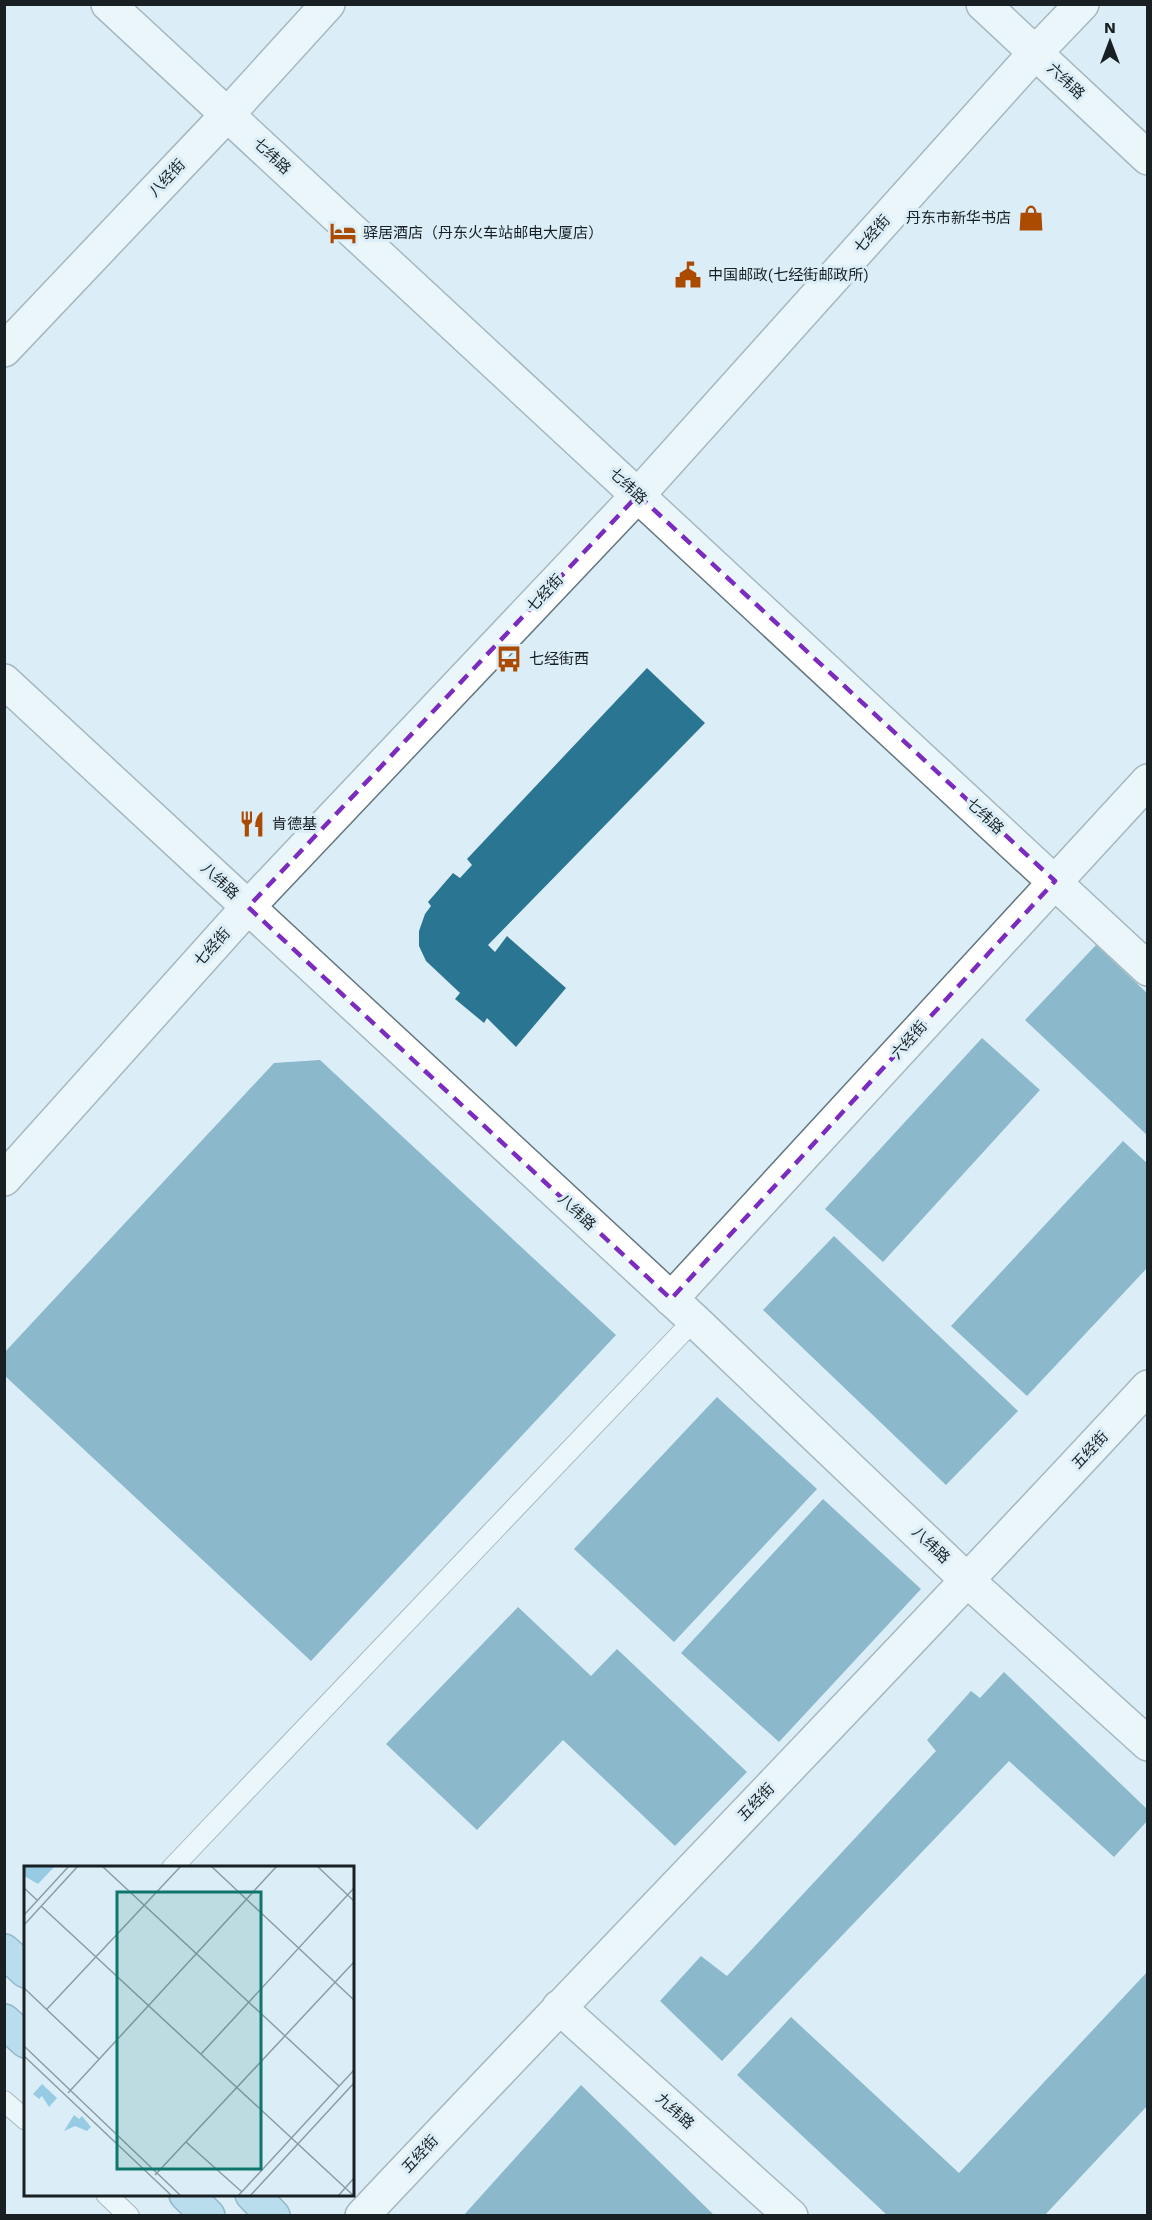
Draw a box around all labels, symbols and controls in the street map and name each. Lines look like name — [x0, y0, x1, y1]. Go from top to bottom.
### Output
north arrow — [1080, 12, 1140, 72]
text: N — [1104, 18, 1116, 37]
street label: 六纬路 — [1043, 59, 1089, 103]
street label: 七纬路 — [249, 134, 295, 178]
street label: 八经街 — [145, 155, 189, 201]
shop icon: 丹东市新华书店 — [1016, 203, 1046, 233]
place label: 丹东市新华书店 — [906, 209, 1011, 227]
street label: 七经街 — [850, 211, 894, 257]
hotel icon: 驿居酒店（丹东火车站邮电大厦店） — [328, 218, 358, 248]
place label: 驿居酒店（丹东火车站邮电大厦店） — [363, 224, 603, 242]
public building icon: 中国邮政(七经街邮政所) — [673, 260, 703, 290]
place label: 中国邮政(七经街邮政所) — [708, 266, 869, 284]
street label: 七纬路 — [605, 464, 651, 508]
street label: 七经街 — [523, 570, 567, 616]
bus stop icon: 七经街西 — [494, 644, 524, 674]
place label: 七经街西 — [529, 650, 589, 668]
street label: 七纬路 — [962, 794, 1008, 838]
restaurant icon: 肯德基 — [237, 809, 267, 839]
place label: 肯德基 — [272, 815, 317, 833]
street label: 八纬路 — [197, 859, 243, 903]
street label: 七经街 — [190, 924, 234, 970]
street label: 六经街 — [887, 1017, 931, 1063]
street label: 八纬路 — [554, 1190, 600, 1234]
street label: 五经街 — [1068, 1427, 1112, 1473]
street label: 八纬路 — [909, 1523, 953, 1567]
street label: 五经街 — [734, 1780, 778, 1824]
inset map — [24, 1866, 354, 2196]
street label: 九纬路 — [652, 2089, 698, 2133]
street label: 五经街 — [398, 2131, 442, 2177]

